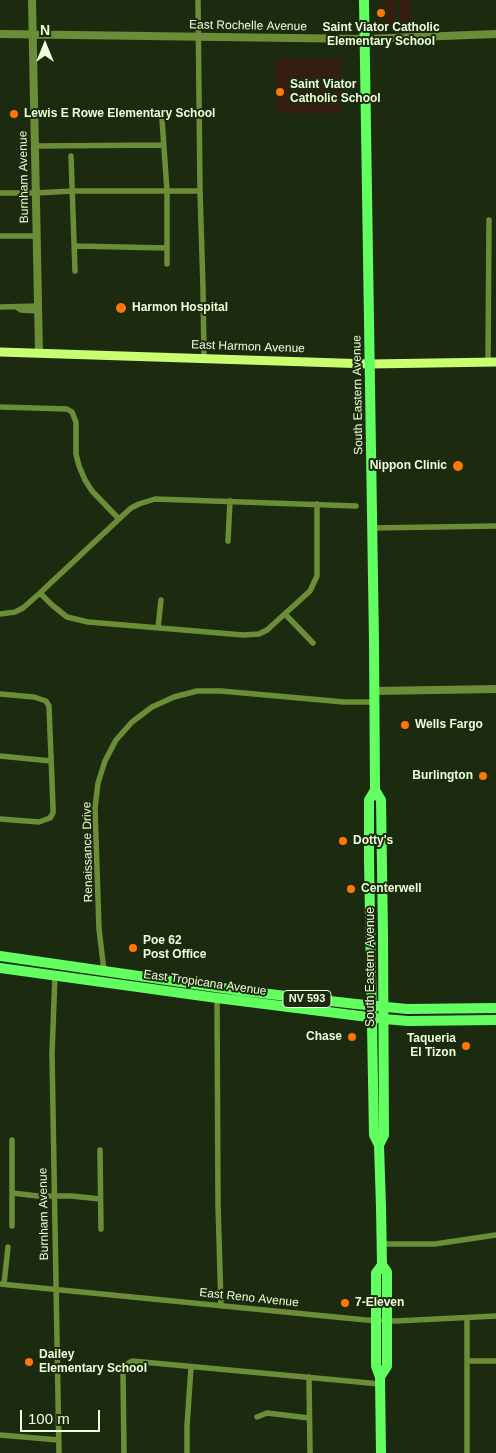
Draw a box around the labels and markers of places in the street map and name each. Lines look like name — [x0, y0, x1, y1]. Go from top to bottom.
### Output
marker: Saint Viator Catholic Elementary School — [375, 7, 387, 19]
place label: Saint Viator Catholic Elementary School — [322, 21, 440, 49]
place label: Saint Viator Catholic School — [290, 78, 381, 106]
marker: Saint Viator Catholic School — [274, 86, 286, 98]
place label: Lewis E Rowe Elementary School — [24, 107, 215, 121]
marker: Lewis E Rowe Elementary School — [8, 108, 20, 120]
marker: Harmon Hospital — [114, 301, 128, 315]
place label: Harmon Hospital — [132, 301, 228, 315]
place label: Nippon Clinic — [370, 459, 447, 473]
marker: Nippon Clinic — [451, 459, 465, 473]
place label: Wells Fargo — [415, 718, 483, 732]
marker: Wells Fargo — [399, 719, 411, 731]
place label: Burlington — [412, 769, 473, 783]
marker: Burlington — [477, 770, 489, 782]
place label: Dotty's — [353, 834, 393, 848]
marker: Dotty's — [337, 835, 349, 847]
place label: Centerwell — [361, 882, 422, 896]
marker: Centerwell — [345, 883, 357, 895]
place label: Poe 62 Post Office — [143, 934, 206, 962]
marker: Poe 62 Post Office — [127, 942, 139, 954]
place label: Chase — [306, 1030, 342, 1044]
marker: Chase — [346, 1031, 358, 1043]
place label: Taqueria El Tizon — [407, 1032, 456, 1060]
marker: Taqueria El Tizon — [460, 1040, 472, 1052]
place label: 7-Eleven — [355, 1296, 404, 1310]
marker: 7-Eleven — [339, 1297, 351, 1309]
place label: Dailey Elementary School — [39, 1348, 147, 1376]
marker: Dailey Elementary School — [23, 1356, 35, 1368]

